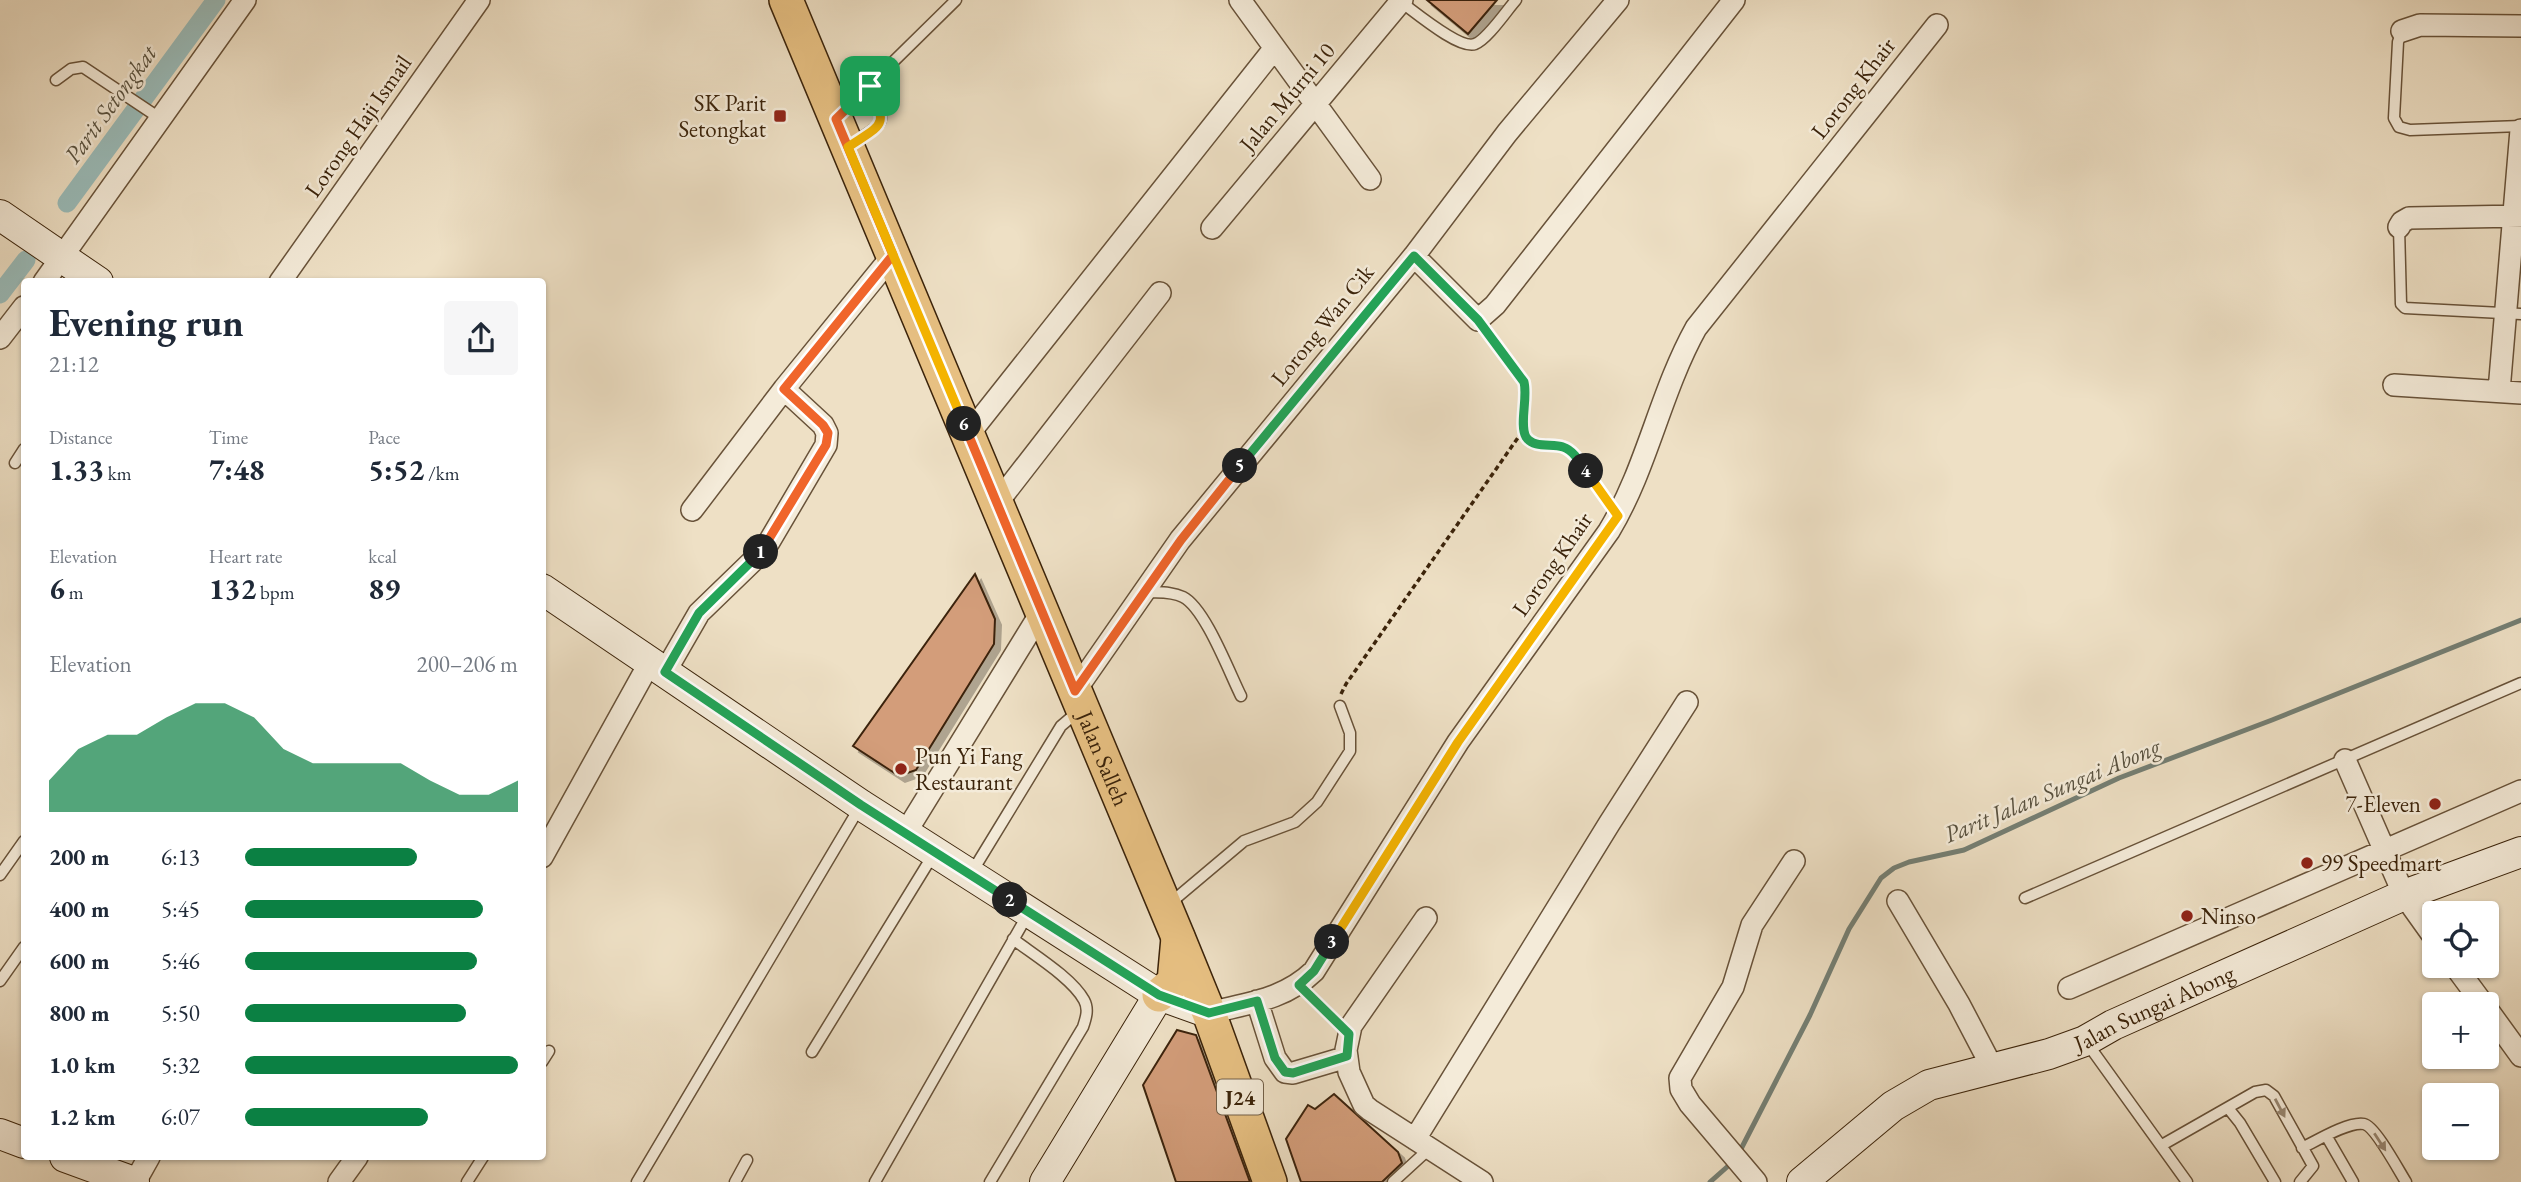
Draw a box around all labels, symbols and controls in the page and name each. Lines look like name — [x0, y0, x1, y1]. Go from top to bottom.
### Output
street label: Lorong Khair — [1804, 31, 1902, 145]
street label: Jalan Murni 10 — [1231, 36, 1341, 159]
water label: Parit Setongkat — [57, 38, 164, 169]
street label: Lorong Haji Ismail — [298, 49, 418, 203]
pin — [840, 56, 900, 116]
icon: arrive — [851, 67, 889, 105]
place label: SK Parit Setongkat — [678, 88, 767, 144]
marker: SK Parit Setongkat — [772, 108, 788, 124]
street label: Lorong Wan Cik — [1264, 257, 1381, 392]
text: Evening run — [49, 298, 244, 347]
button: share — [444, 301, 518, 375]
text: 21:12 — [49, 349, 99, 379]
pin: 6 — [946, 406, 982, 442]
text: 6 — [958, 411, 969, 436]
text: Distance — [49, 425, 112, 450]
text: Time — [209, 425, 248, 450]
text: Pace — [368, 425, 400, 450]
pin: 5 — [1222, 448, 1258, 484]
text: 1.33 — [49, 450, 104, 489]
text: 7:48 — [209, 450, 265, 489]
text: 5:52 — [368, 450, 424, 489]
text: 5 — [1234, 453, 1245, 478]
pin: 4 — [1568, 454, 1604, 489]
text: 4 — [1580, 458, 1591, 483]
text: km — [104, 461, 132, 486]
text: /km — [424, 461, 459, 486]
street label: Lorong Khair — [1505, 506, 1599, 622]
pin: 1 — [744, 534, 778, 570]
text: 1 — [755, 539, 766, 564]
text: Elevation — [49, 544, 117, 569]
text: Heart rate — [209, 544, 282, 569]
text: kcal — [368, 544, 397, 569]
text: 6 — [49, 569, 65, 608]
text: 132 — [209, 569, 256, 608]
text: 89 — [368, 569, 400, 608]
text: m — [65, 580, 83, 605]
text: bpm — [256, 580, 295, 605]
text: Elevation — [49, 649, 132, 679]
text: 200–206 m — [417, 649, 518, 679]
street label: Jalan Salleh — [1069, 704, 1136, 810]
water label: Parit Jalan Sungai Abong — [1939, 730, 2166, 850]
place label: Pun Yi Fang Restaurant — [915, 741, 1023, 797]
marker: Pun Yi Fang Restaurant — [893, 761, 909, 777]
place label: 7-Eleven — [2346, 789, 2421, 819]
marker: 7-Eleven — [2427, 796, 2443, 812]
text: 200 m — [49, 842, 110, 872]
text: 6:13 — [161, 842, 200, 872]
place label: 99 Speedmart — [2321, 848, 2442, 878]
marker: 99 Speedmart — [2299, 855, 2315, 871]
pin: 2 — [992, 883, 1028, 918]
text: 2 — [1004, 887, 1015, 912]
text: 400 m — [49, 894, 110, 924]
text: 5:45 — [161, 894, 200, 924]
place label: Ninso — [2201, 901, 2256, 931]
map controls — [2422, 901, 2499, 1160]
button: locate — [2422, 901, 2499, 978]
marker: Ninso — [2179, 908, 2195, 924]
pin: 3 — [1314, 925, 1350, 960]
text: 3 — [1326, 929, 1337, 954]
text: 600 m — [49, 946, 110, 976]
text: 5:46 — [161, 946, 200, 976]
street label: Jalan Sungai Abong — [2068, 957, 2240, 1059]
button: + — [2422, 992, 2499, 1069]
text: 800 m — [49, 998, 110, 1028]
text: 5:50 — [161, 998, 200, 1028]
text: 1.0 km — [49, 1050, 116, 1080]
text: 5:32 — [161, 1050, 200, 1080]
road number: J24 — [1217, 1080, 1263, 1114]
button: − — [2422, 1083, 2499, 1160]
one-way arrow — [2274, 1099, 2286, 1118]
text: 1.2 km — [49, 1102, 116, 1132]
text: 6:07 — [161, 1102, 200, 1132]
one-way arrow — [2374, 1133, 2387, 1152]

